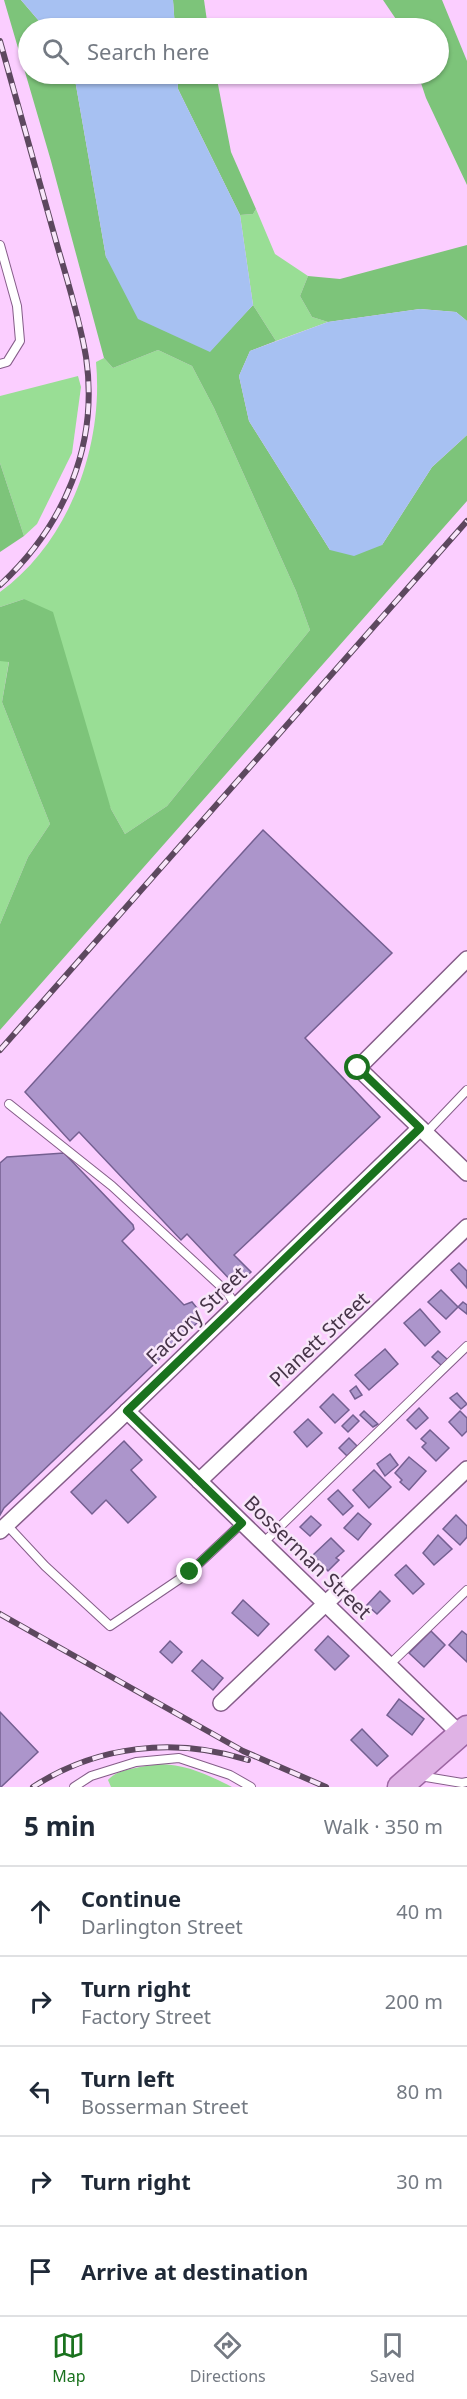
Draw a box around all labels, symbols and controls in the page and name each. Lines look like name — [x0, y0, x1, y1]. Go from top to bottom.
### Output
search box — [18, 18, 449, 84]
icon: search — [39, 35, 72, 68]
text: Search here — [87, 36, 209, 66]
route start — [344, 1054, 370, 1080]
street label: Factory Street — [140, 1260, 252, 1370]
street label: Planett Street — [263, 1286, 375, 1392]
street label: Bosserman Street — [239, 1489, 377, 1625]
route end — [176, 1558, 202, 1584]
text: 5 min — [24, 1808, 96, 1844]
text: Walk · 350 m — [324, 1813, 443, 1840]
text: Continue — [81, 1883, 181, 1913]
icon: ahead — [24, 1895, 57, 1928]
text: 40 m — [396, 1898, 443, 1925]
text: Darlington Street — [81, 1913, 243, 1940]
text: Turn right — [81, 1973, 191, 2003]
icon: right — [24, 1985, 57, 2018]
text: 200 m — [385, 1988, 443, 2015]
text: Factory Street — [81, 2003, 211, 2030]
text: Turn left — [81, 2063, 175, 2093]
icon: left — [24, 2075, 57, 2108]
text: 80 m — [396, 2078, 443, 2105]
text: Bosserman Street — [81, 2093, 248, 2120]
icon: right — [24, 2165, 57, 2198]
text: Turn right — [81, 2166, 191, 2196]
text: 30 m — [396, 2168, 443, 2195]
icon: arrive — [24, 2255, 57, 2288]
text: Arrive at destination — [81, 2256, 308, 2286]
tab: Map — [52, 2329, 85, 2387]
tab: Directions — [190, 2329, 266, 2387]
tab: Saved — [370, 2329, 415, 2387]

